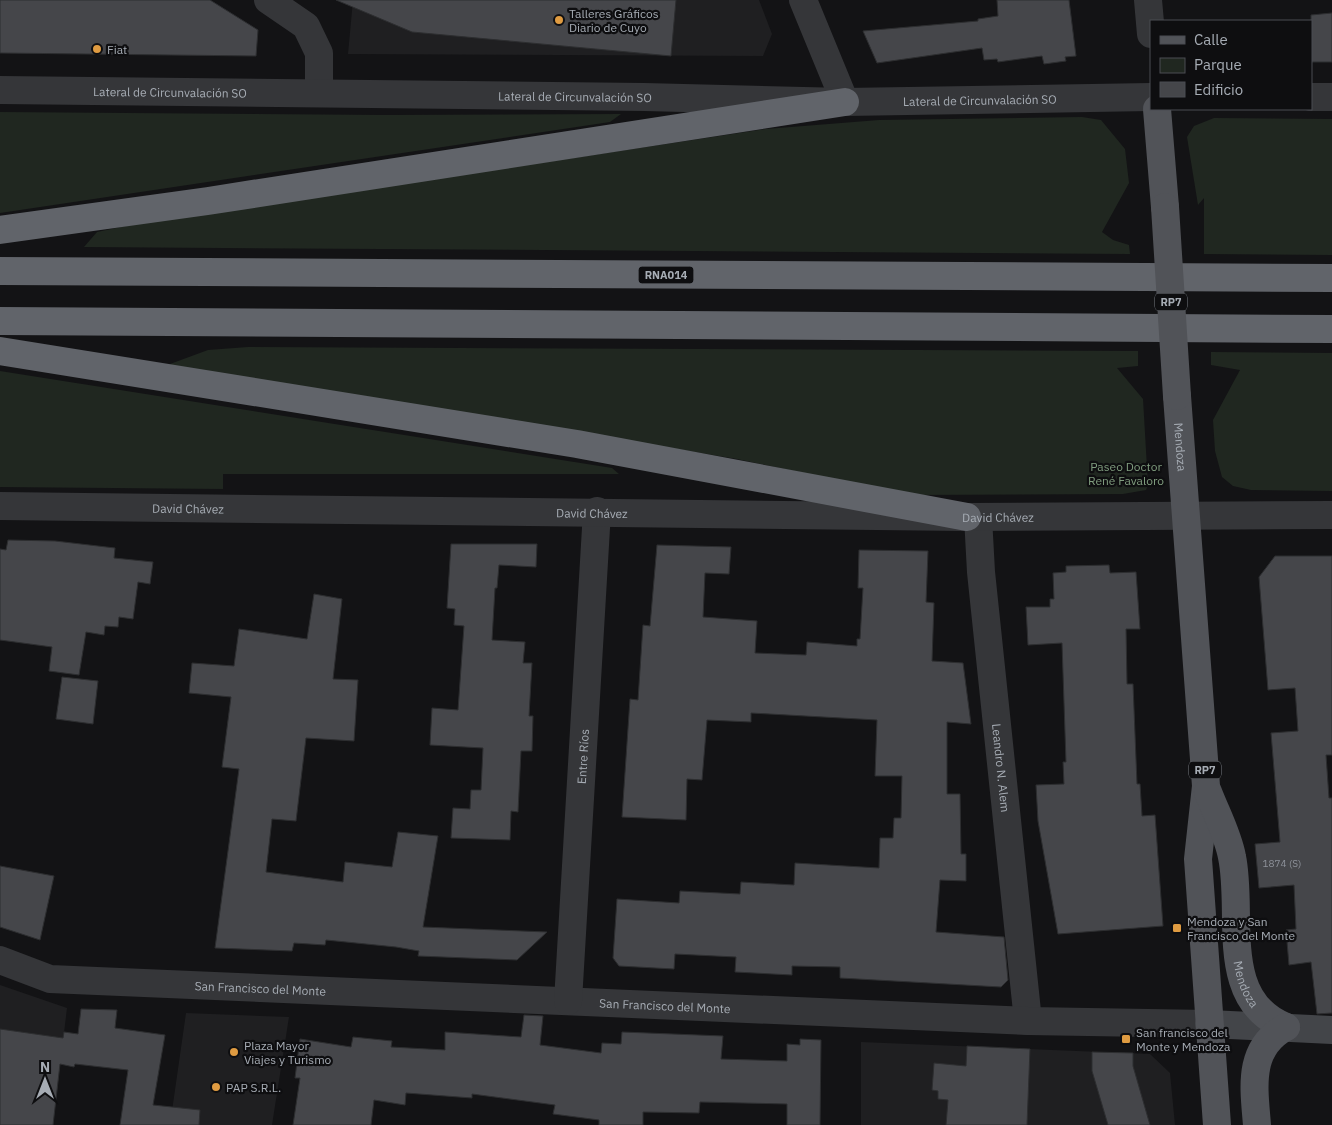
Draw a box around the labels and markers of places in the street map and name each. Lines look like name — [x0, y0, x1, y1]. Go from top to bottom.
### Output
place label: Talleres Gráficos Diario de Cuyo — [569, 6, 659, 35]
marker: Talleres Gráficos Diario de Cuyo — [553, 14, 565, 26]
place label: Fiat — [107, 42, 127, 57]
marker: Fiat — [91, 43, 103, 55]
place label: Mendoza y San Francisco del Monte — [1187, 914, 1296, 943]
marker: Mendoza y San Francisco del Monte — [1171, 922, 1183, 934]
place label: San francisco del Monte y Mendoza — [1136, 1025, 1231, 1054]
marker: San francisco del Monte y Mendoza — [1120, 1033, 1132, 1045]
place label: Plaza Mayor Viajes y Turismo — [244, 1038, 332, 1067]
marker: Plaza Mayor Viajes y Turismo — [228, 1046, 240, 1058]
place label: PAP S.R.L. — [226, 1080, 281, 1095]
marker: PAP S.R.L. — [210, 1081, 222, 1093]

